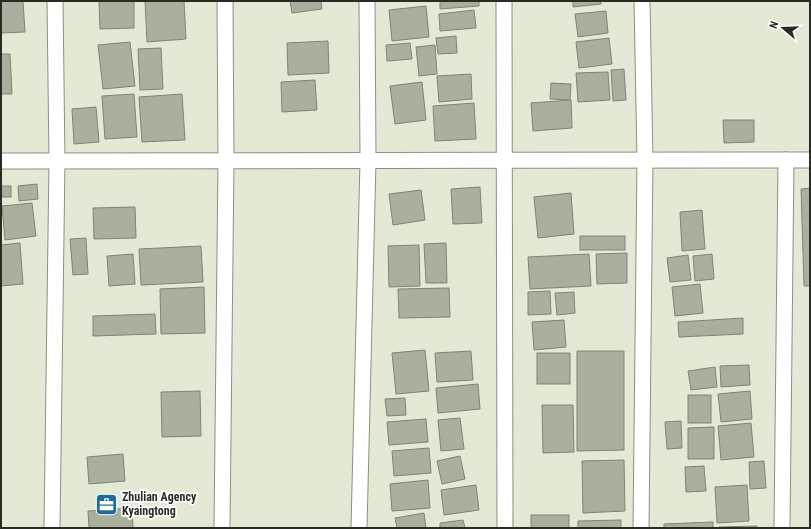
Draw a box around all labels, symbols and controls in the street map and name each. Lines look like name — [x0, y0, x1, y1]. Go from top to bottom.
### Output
north arrow — [763, 8, 803, 48]
text: N — [767, 19, 781, 30]
place label: Zhulian Agency Kyaingtong — [122, 490, 197, 518]
office icon: Zhulian Agency Kyaingtong — [94, 491, 120, 517]

